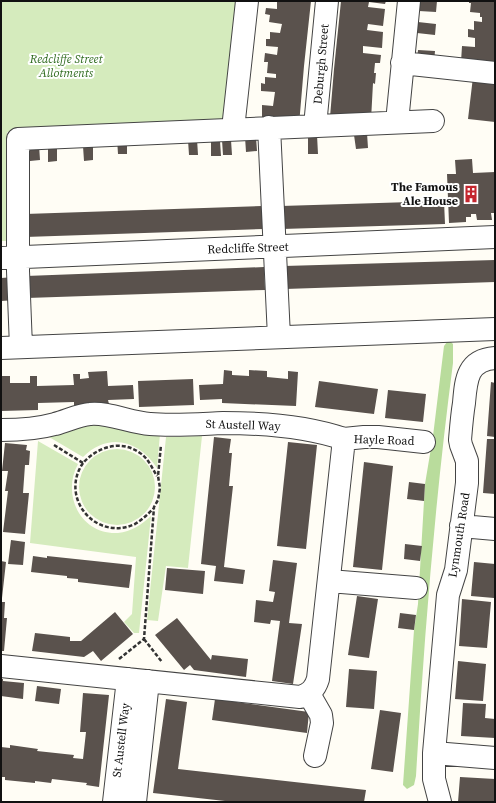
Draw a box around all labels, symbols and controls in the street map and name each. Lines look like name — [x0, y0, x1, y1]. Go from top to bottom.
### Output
street label: Deburgh Street — [310, 23, 332, 105]
park label: Redcliffe Street Allotments — [29, 51, 103, 81]
place label: The Famous Ale House — [391, 179, 459, 209]
building icon: The Famous Ale House — [461, 184, 481, 204]
street label: Redcliffe Street — [207, 239, 289, 257]
street label: St Austell Way — [205, 416, 282, 434]
street label: Hayle Road — [353, 431, 415, 449]
street label: Lynmouth Road — [444, 491, 474, 579]
street label: St Austell Way — [108, 701, 134, 778]

